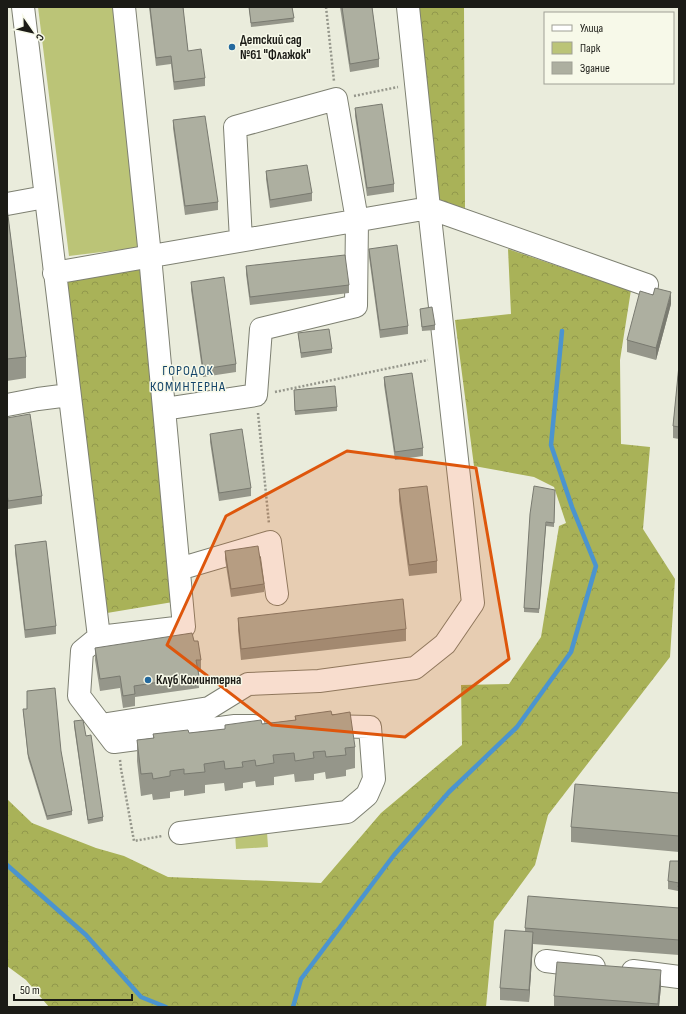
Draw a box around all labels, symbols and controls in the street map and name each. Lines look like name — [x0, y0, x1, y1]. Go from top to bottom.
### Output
north arrow — [12, 12, 52, 52]
legend — [544, 12, 674, 84]
text: Улица — [580, 21, 604, 36]
text: С — [33, 31, 47, 44]
place label: Детский сад №61 "Флажок" — [240, 32, 311, 63]
text: Парк — [580, 41, 601, 56]
marker: Детский сад №61 "Флажок" — [227, 42, 237, 52]
text: Здание — [580, 61, 610, 76]
district label: ГОРОДОК КОМИНТЕРНА — [150, 362, 226, 395]
place label: Клуб Коминтерна — [156, 672, 241, 688]
marker: Клуб Коминтерна — [143, 675, 153, 685]
scale bar — [14, 976, 132, 1002]
text: 50 m — [20, 983, 40, 998]

